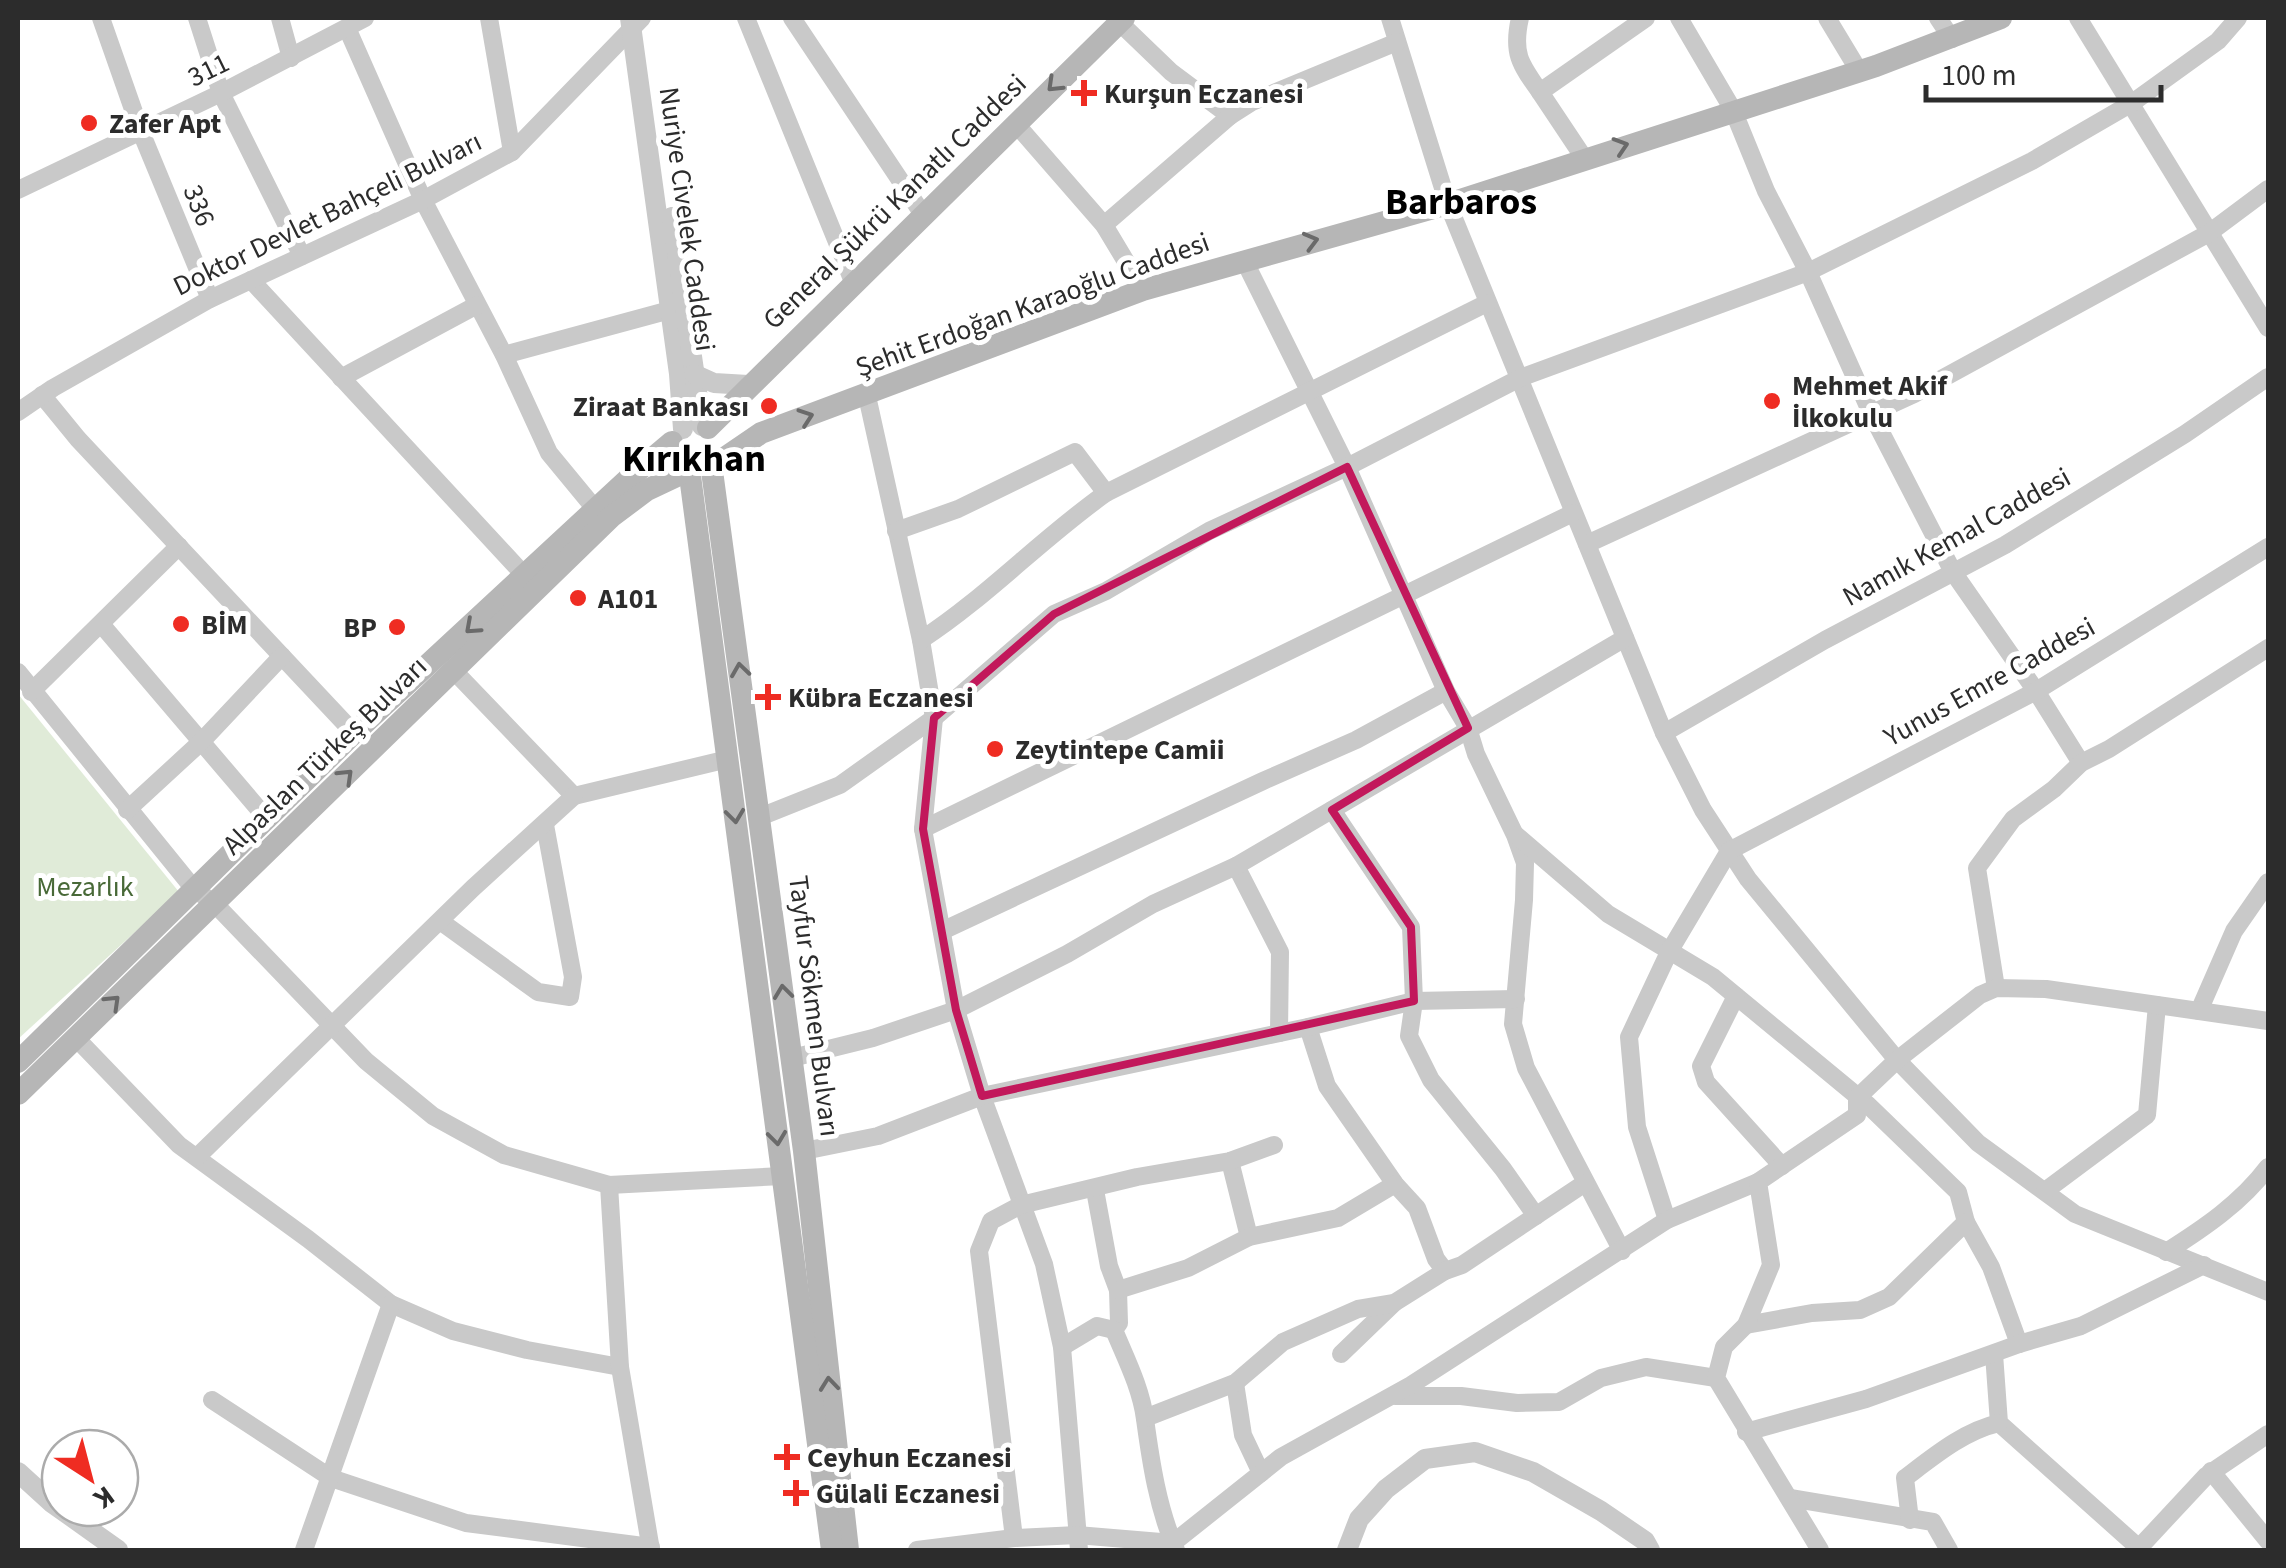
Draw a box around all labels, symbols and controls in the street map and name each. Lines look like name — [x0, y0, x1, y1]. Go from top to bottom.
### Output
scale bar — [1926, 40, 2161, 102]
street label: 311 — [181, 43, 236, 97]
text: 100 m — [1941, 54, 2017, 97]
street label: General Şükrü Kanatlı Caddesi — [754, 65, 1036, 339]
one-way arrow — [1047, 74, 1065, 92]
place label: Kurşun Eczanesi — [1104, 74, 1304, 114]
marker: Kurşun Eczanesi — [1073, 82, 1095, 104]
street label: Nuriye Civelek Caddesi — [649, 84, 725, 354]
place label: Zafer Apt — [109, 104, 221, 144]
marker: Zafer Apt — [78, 112, 100, 134]
street label: Doktor Devlet Bahçeli Bulvarı — [166, 122, 489, 306]
one-way arrow — [1612, 137, 1629, 158]
district label: Barbaros — [1385, 175, 1537, 229]
street label: 336 — [173, 179, 225, 232]
street label: Şehit Erdoğan Karaoğlu Caddesi — [850, 222, 1215, 388]
one-way arrow — [1302, 232, 1319, 253]
place label: Mehmet Akif İlkokulu — [1792, 366, 1948, 438]
place label: Ziraat Bankası — [573, 387, 749, 427]
marker: Mehmet Akif İlkokulu — [1761, 390, 1783, 412]
marker: Ziraat Bankası — [758, 395, 780, 417]
one-way arrow — [796, 408, 813, 429]
district label: Kırıkhan — [622, 432, 766, 486]
street label: Namık Kemal Caddesi — [1835, 457, 2078, 616]
place label: A101 — [597, 579, 658, 619]
marker: A101 — [567, 587, 589, 609]
place label: BİM — [201, 605, 248, 645]
street label: Yunus Emre Caddesi — [1876, 607, 2102, 757]
place label: BP — [343, 608, 377, 648]
marker: BİM — [170, 613, 192, 635]
one-way arrow — [465, 615, 484, 633]
marker: BP — [386, 616, 408, 638]
street label: Alpaslan Türkeş Bulvarı — [213, 647, 436, 864]
one-way arrow — [730, 661, 751, 678]
place label: Kübra Eczanesi — [788, 678, 974, 718]
marker: Kübra Eczanesi — [757, 686, 779, 708]
place label: Zeytintepe Camii — [1015, 730, 1225, 770]
marker: Zeytintepe Camii — [984, 738, 1006, 760]
one-way arrow — [334, 769, 352, 787]
one-way arrow — [724, 808, 745, 824]
park label: Mezarlık — [36, 867, 134, 907]
street label: Tayfur Sökmen Bulvarı — [778, 873, 850, 1139]
one-way arrow — [774, 983, 795, 1000]
one-way arrow — [101, 996, 119, 1014]
one-way arrow — [766, 1130, 787, 1146]
one-way arrow — [819, 1376, 841, 1392]
north arrow — [40, 1428, 140, 1528]
place label: Ceyhun Eczanesi — [807, 1438, 1012, 1478]
marker: Ceyhun Eczanesi — [776, 1446, 798, 1468]
place label: Gülali Eczanesi — [816, 1474, 1000, 1514]
text: K — [85, 1476, 123, 1519]
marker: Gülali Eczanesi — [785, 1482, 807, 1504]

